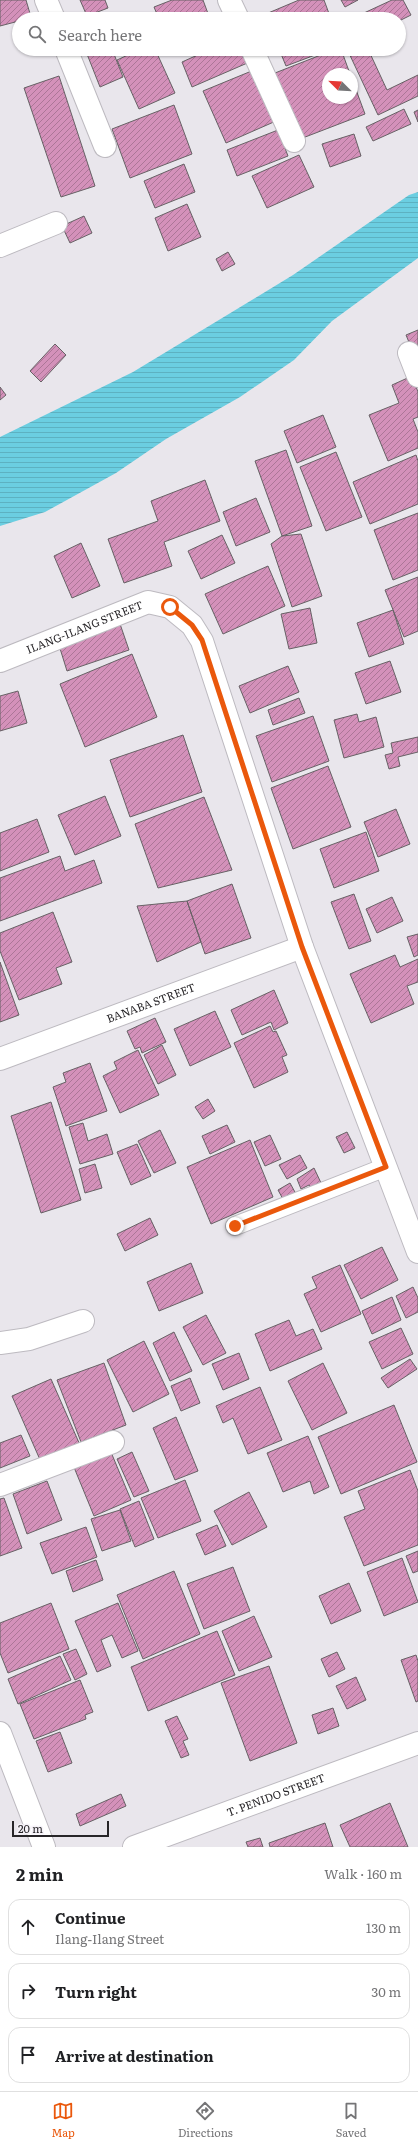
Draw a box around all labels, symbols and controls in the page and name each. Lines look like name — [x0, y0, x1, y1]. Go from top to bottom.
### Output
search box — [12, 12, 406, 56]
icon: search — [26, 23, 48, 45]
text: Search here — [58, 23, 142, 46]
north arrow — [322, 68, 358, 104]
street label: ILANG-ILANG STREET — [23, 596, 145, 657]
route start — [161, 598, 179, 616]
street label: BANABA STREET — [104, 978, 197, 1026]
route end — [226, 1217, 244, 1235]
street label: T. PENIDO STREET — [224, 1769, 327, 1819]
scale bar — [12, 1819, 109, 1838]
text: 20 m — [18, 1820, 43, 1836]
text: 2 min — [16, 1861, 64, 1886]
text: Walk · 160 m — [324, 1864, 402, 1883]
text: Continue — [55, 1906, 125, 1929]
icon: ahead — [17, 1916, 39, 1938]
text: 130 m — [366, 1918, 401, 1937]
text: Ilang-Ilang Street — [55, 1929, 164, 1948]
icon: right — [17, 1980, 39, 2002]
text: Turn right — [55, 1980, 137, 2003]
text: 30 m — [371, 1982, 401, 2001]
icon: arrive — [17, 2044, 39, 2066]
text: Arrive at destination — [55, 2044, 214, 2067]
tab: Map — [51, 2100, 75, 2140]
tab: Directions — [178, 2100, 233, 2140]
tab: Saved — [336, 2100, 366, 2140]

